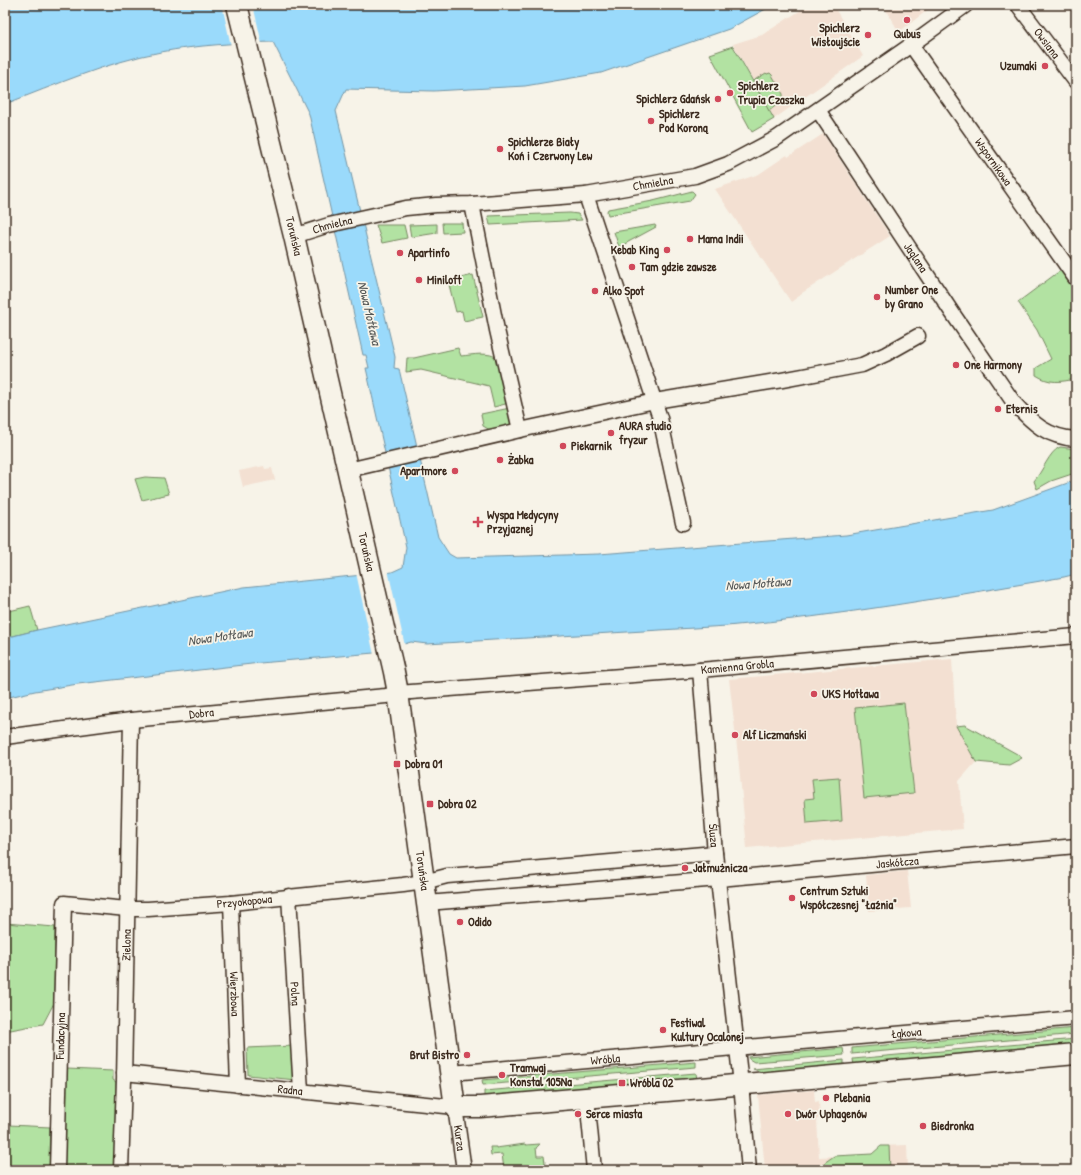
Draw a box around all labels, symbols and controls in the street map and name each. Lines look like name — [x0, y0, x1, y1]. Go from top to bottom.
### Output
marker: Qubus — [902, 15, 912, 25]
place label: Spichlerz Wisłoujście — [812, 19, 861, 50]
street label: Owsiana — [1030, 24, 1065, 62]
place label: Qubus — [893, 25, 921, 42]
marker: Spichlerz Wisłoujście — [863, 30, 873, 40]
place label: Uzumaki — [1000, 57, 1037, 74]
marker: Uzumaki — [1040, 61, 1050, 71]
place label: Spichlerz Trupia Czaszka — [737, 77, 804, 109]
marker: Spichlerz Trupia Czaszka — [725, 88, 735, 98]
place label: Spichlerz Gdańsk — [636, 90, 710, 108]
marker: Spichlerz Gdańsk — [713, 94, 723, 104]
place label: Spichlerz Pod Koroną — [659, 105, 709, 136]
marker: Spichlerz Pod Koroną — [646, 116, 656, 126]
place label: Spichlerze Biały Koń i Czerwony Lew — [508, 133, 593, 165]
street label: Wspornikowa — [971, 134, 1017, 189]
marker: Spichlerze Biały Koń i Czerwony Lew — [495, 144, 505, 154]
street label: Chmielna — [631, 171, 675, 195]
street label: Chmielna — [310, 211, 354, 238]
street label: Toruńska — [281, 215, 307, 257]
place label: Mama Indii — [698, 230, 744, 247]
marker: Mama Indii — [685, 234, 695, 244]
street label: Jaglana — [900, 239, 932, 276]
place label: Kebab King — [611, 241, 660, 259]
place label: Apartinfo — [408, 244, 450, 262]
marker: Kebab King — [662, 245, 672, 255]
marker: Apartinfo — [395, 248, 405, 258]
place label: Tam gdzie zawsze — [639, 258, 717, 276]
marker: Tam gdzie zawsze — [627, 262, 637, 272]
place label: Miniloft — [427, 271, 462, 288]
marker: Miniloft — [414, 275, 424, 285]
water label: Nowa Motława — [354, 279, 386, 348]
place label: Number One by Grano — [885, 281, 939, 313]
place label: Alko Spot — [603, 282, 645, 300]
marker: Alko Spot — [590, 286, 600, 296]
marker: Number One by Grano — [872, 292, 882, 302]
place label: One Harmony — [964, 356, 1022, 374]
marker: One Harmony — [951, 360, 961, 370]
place label: Eternis — [1006, 400, 1038, 417]
marker: Eternis — [993, 404, 1003, 414]
place label: AURA studio fryzur — [619, 417, 671, 449]
marker: AURA studio fryzur — [606, 428, 616, 438]
place label: Piekarnik — [571, 437, 612, 454]
marker: Piekarnik — [558, 441, 568, 451]
place label: Żabka — [508, 451, 534, 468]
marker: Żabka — [495, 455, 505, 465]
place label: Apartmore — [400, 462, 447, 480]
marker: Apartmore — [450, 466, 460, 476]
place label: Wyspa Medycyny Przyjaznej — [487, 506, 559, 538]
marker: Wyspa Medycyny Przyjaznej — [472, 516, 484, 528]
street label: Toruńska — [354, 531, 380, 573]
water label: Nowa Motława — [725, 572, 793, 594]
water label: Nowa Motława — [187, 622, 255, 649]
street label: Kamienna Grobla — [700, 654, 775, 678]
place label: UKS Motława — [822, 685, 879, 702]
marker: UKS Motława — [809, 689, 819, 699]
street label: Dobra — [188, 703, 215, 722]
place label: Alf Liczmański — [743, 726, 807, 743]
marker: Alf Liczmański — [730, 730, 740, 740]
place label: Dobra 01 — [405, 755, 443, 772]
marker: Dobra 01 — [392, 759, 402, 769]
place label: Dobra 02 — [438, 795, 477, 812]
marker: Dobra 02 — [425, 799, 435, 809]
street label: Śluza — [705, 823, 724, 848]
street label: Toruńska — [412, 850, 434, 892]
street label: Jaskółcza — [875, 852, 920, 872]
place label: Jałmużnicza — [693, 859, 748, 876]
marker: Jałmużnicza — [680, 863, 690, 873]
place label: Centrum Sztuki Współczesnej "Łaźnia" — [800, 882, 897, 914]
street label: Przyokopowa — [216, 890, 273, 912]
marker: Centrum Sztuki Współczesnej "Łaźnia" — [787, 893, 797, 903]
place label: Odido — [468, 913, 492, 930]
marker: Odido — [455, 917, 465, 927]
street label: Zielona — [117, 929, 135, 961]
street label: Wierzbowa — [226, 971, 244, 1017]
street label: Polna — [286, 981, 305, 1007]
street label: Fundacyjna — [51, 1012, 69, 1061]
place label: Festiwal Kultury Ocalonej — [670, 1014, 744, 1046]
street label: Łąkowa — [890, 1023, 922, 1042]
marker: Festiwal Kultury Ocalonej — [658, 1025, 668, 1035]
place label: Brut Bistro — [410, 1046, 459, 1063]
street label: Wróbla — [590, 1049, 621, 1069]
marker: Brut Bistro — [462, 1050, 472, 1060]
place label: Tramwaj Konstal 105Na — [509, 1059, 572, 1090]
marker: Tramwaj Konstal 105Na — [497, 1070, 507, 1080]
place label: Wróbla 02 — [630, 1074, 674, 1091]
marker: Wróbla 02 — [617, 1078, 627, 1088]
street label: Radna — [277, 1080, 304, 1099]
place label: Plebania — [834, 1089, 871, 1106]
marker: Plebania — [821, 1093, 831, 1103]
place label: Serce miasta — [586, 1105, 642, 1122]
place label: Dwór Uphagenów — [796, 1105, 867, 1123]
marker: Serce miasta — [573, 1109, 583, 1119]
marker: Dwór Uphagenów — [783, 1109, 793, 1119]
place label: Biedronka — [931, 1117, 974, 1134]
marker: Biedronka — [918, 1121, 928, 1131]
street label: Kurza — [450, 1124, 470, 1152]

